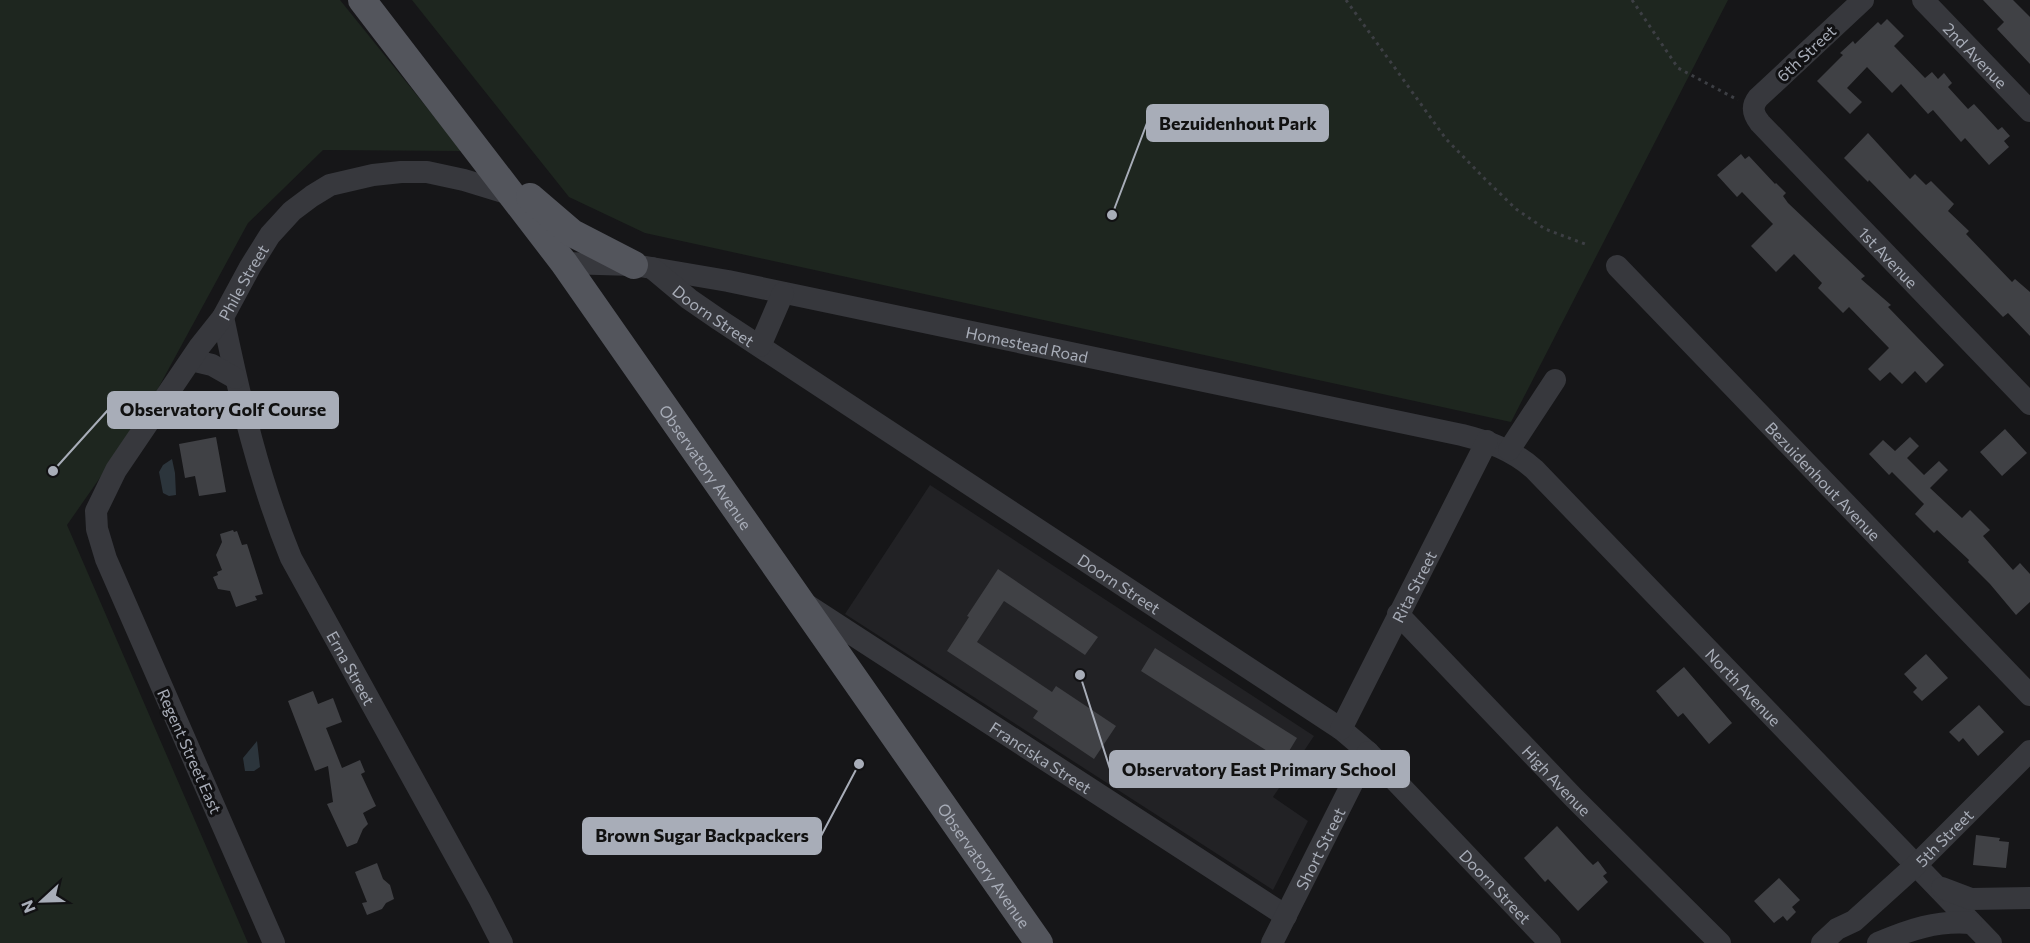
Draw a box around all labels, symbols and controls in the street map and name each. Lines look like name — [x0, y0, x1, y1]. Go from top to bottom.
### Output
street label: 2nd Avenue — [1940, 18, 2012, 91]
street label: 6th Street — [1773, 21, 1840, 85]
callout: Bezuidenhout Park — [1147, 105, 1328, 141]
text: Bezuidenhout Park — [1159, 112, 1318, 134]
street label: 1st Avenue — [1855, 223, 1922, 291]
street label: Phile Street — [214, 240, 272, 323]
street label: Doorn Street — [669, 280, 759, 350]
street label: Homestead Road — [964, 322, 1090, 366]
callout: Observatory Golf Course — [108, 392, 338, 428]
text: Observatory Golf Course — [120, 398, 326, 420]
street label: Observatory Avenue — [656, 400, 756, 533]
street label: Bezuidenhout Avenue — [1762, 417, 1885, 544]
street label: Rita Street — [1387, 547, 1440, 625]
street label: Doorn Street — [1075, 549, 1165, 617]
street label: Erna Street — [323, 627, 380, 708]
street label: North Avenue — [1702, 644, 1785, 729]
street label: Regent Street East — [154, 686, 226, 817]
street label: Franciska Street — [987, 717, 1096, 797]
street label: High Avenue — [1519, 741, 1595, 819]
callout: Observatory East Primary School — [1110, 751, 1409, 787]
text: Observatory East Primary School — [1122, 758, 1396, 780]
street label: Observatory Avenue — [934, 799, 1035, 931]
street label: Short Street — [1291, 804, 1348, 893]
street label: 5th Street — [1911, 804, 1977, 870]
callout: Brown Sugar Backpackers — [583, 818, 821, 854]
text: Brown Sugar Backpackers — [595, 824, 809, 846]
street label: Doorn Street — [1456, 845, 1536, 927]
north arrow — [12, 871, 72, 931]
text: N — [17, 898, 39, 916]

